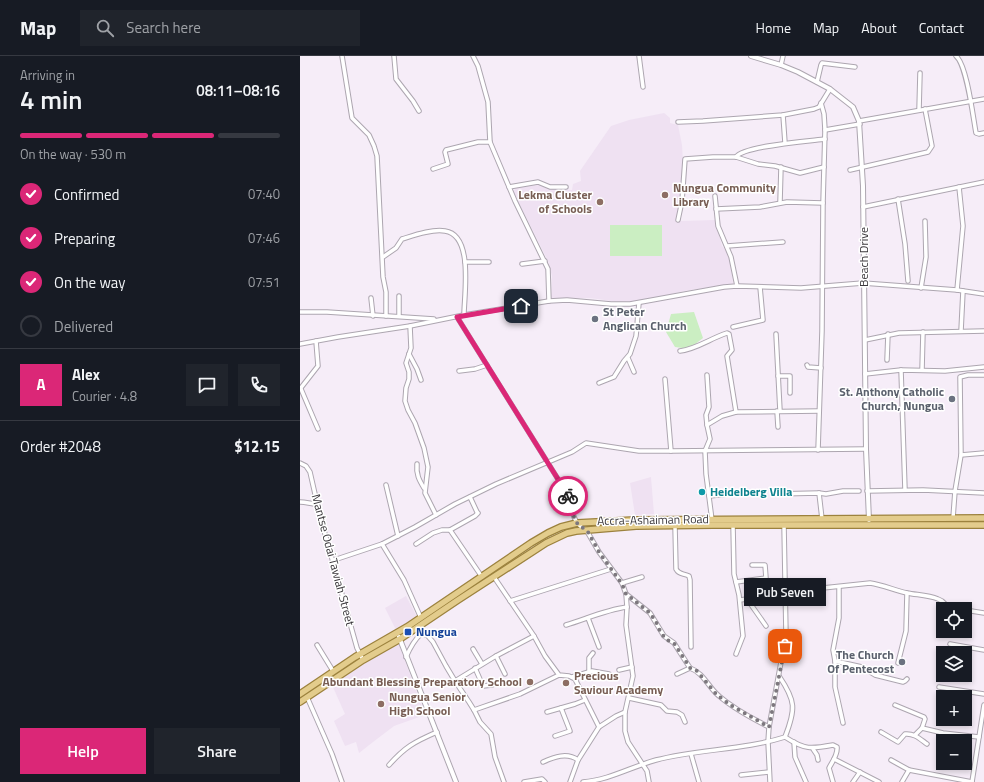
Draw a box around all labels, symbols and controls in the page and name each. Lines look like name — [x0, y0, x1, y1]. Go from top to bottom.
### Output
search box — [80, 10, 360, 46]
text: Map — [20, 13, 56, 42]
text: Search here — [126, 16, 201, 39]
icon: search — [94, 17, 116, 39]
text: Home — [756, 17, 791, 38]
text: Map — [813, 17, 839, 38]
text: About — [861, 17, 897, 38]
text: Contact — [919, 17, 964, 38]
text: Arriving in — [20, 65, 75, 85]
text: 08:11–08:16 — [196, 79, 280, 102]
text: 4 min — [20, 80, 83, 119]
text: On the way · 530 m — [20, 144, 126, 164]
place label: Nungua Community Library — [673, 178, 776, 211]
icon: check — [20, 183, 42, 205]
text: Confirmed — [54, 183, 119, 206]
text: 07:40 — [248, 184, 280, 204]
place label: Lekma Cluster of Schools — [518, 185, 593, 218]
marker: Nungua Community Library — [660, 190, 670, 200]
marker: Lekma Cluster of Schools — [595, 197, 605, 207]
icon: check — [20, 227, 42, 249]
text: Preparing — [54, 227, 115, 250]
street label: Beach Drive — [854, 227, 873, 287]
text: 07:46 — [248, 228, 280, 248]
icon: check — [20, 271, 42, 293]
text: On the way — [54, 271, 126, 294]
text: 07:51 — [248, 272, 280, 292]
pin — [504, 289, 538, 323]
icon: home — [510, 295, 532, 317]
place label: St Peter Anglican Church — [603, 302, 687, 335]
marker: St Peter Anglican Church — [590, 314, 600, 324]
text: Delivered — [54, 315, 113, 338]
text: Alex — [72, 363, 100, 386]
button: chat — [186, 364, 228, 406]
button: phone — [238, 364, 280, 406]
text: A — [36, 373, 46, 396]
place label: St. Anthony Catholic Church, Nungua — [839, 382, 944, 415]
text: Courier · 4.8 — [72, 386, 137, 406]
marker: St. Anthony Catholic Church, Nungua — [947, 394, 957, 404]
text: Order #2048 — [20, 435, 101, 458]
text: $12.15 — [234, 435, 280, 458]
courier — [548, 476, 588, 516]
place label: Heidelberg Villa — [710, 482, 792, 501]
icon: bike — [557, 485, 579, 507]
marker: Heidelberg Villa — [697, 487, 707, 497]
street label: Mantse Odai Tawiah Street — [307, 492, 360, 629]
street label: Accra-Ashaiman Road — [597, 509, 709, 530]
callout: Pub Seven — [744, 578, 826, 606]
text: Pub Seven — [756, 582, 814, 602]
map controls — [936, 602, 972, 770]
button: locate — [936, 602, 972, 638]
place label: Nungua — [416, 622, 457, 641]
marker: Nungua — [403, 627, 413, 637]
pin — [768, 629, 802, 663]
icon: bag — [774, 635, 796, 657]
place label: The Church Of Pentecost — [827, 645, 895, 678]
button: layers — [936, 646, 972, 682]
marker: The Church Of Pentecost — [897, 657, 907, 667]
place label: Precious Saviour Academy — [574, 666, 663, 699]
place label: Abundant Blessing Preparatory School — [323, 672, 522, 691]
marker: Abundant Blessing Preparatory School — [525, 677, 535, 687]
marker: Precious Saviour Academy — [561, 678, 571, 688]
place label: Nungua Senior High School — [389, 687, 466, 720]
button: + — [936, 690, 972, 726]
marker: Nungua Senior High School — [376, 699, 386, 709]
button: Help — [20, 728, 146, 774]
button: Share — [154, 728, 280, 774]
button: − — [936, 734, 972, 770]

